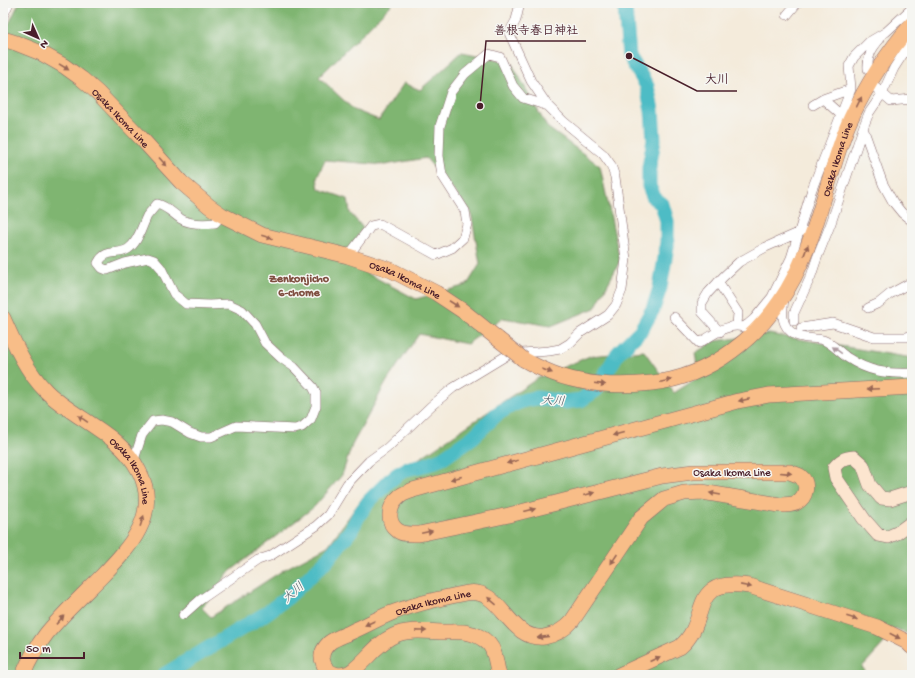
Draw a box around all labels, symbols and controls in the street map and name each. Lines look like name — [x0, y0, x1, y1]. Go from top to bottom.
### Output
callout: 善根寺春日神社 — [486, 17, 586, 41]
north arrow — [18, 18, 58, 58]
text: 善根寺春日神社 — [494, 24, 578, 39]
text: N — [37, 37, 50, 50]
one-way arrow — [58, 63, 70, 70]
callout: 大川 — [697, 67, 737, 91]
text: 大川 — [705, 73, 729, 88]
street label: Osaka Ikoma Line — [89, 87, 151, 151]
one-way arrow — [856, 96, 862, 108]
street label: Osaka Ikoma Line — [821, 120, 857, 198]
one-way arrow — [158, 157, 167, 167]
one-way arrow — [261, 234, 273, 240]
one-way arrow — [803, 244, 809, 256]
street label: Osaka Ikoma Line — [368, 259, 443, 303]
district label: Zenkonjicho 6-chome — [269, 273, 330, 301]
one-way arrow — [449, 300, 459, 308]
one-way arrow — [831, 346, 842, 354]
one-way arrow — [542, 368, 554, 374]
one-way arrow — [660, 377, 672, 383]
one-way arrow — [594, 381, 606, 387]
one-way arrow — [866, 386, 879, 392]
water label: 大川 — [540, 393, 565, 410]
one-way arrow — [738, 398, 750, 404]
one-way arrow — [78, 415, 88, 423]
one-way arrow — [612, 431, 624, 437]
street label: Osaka Ikoma Line — [106, 436, 151, 505]
one-way arrow — [506, 459, 518, 465]
street label: Osaka Ikoma Line — [693, 468, 771, 480]
one-way arrow — [780, 469, 792, 476]
one-way arrow — [449, 475, 461, 481]
one-way arrow — [709, 490, 721, 496]
one-way arrow — [582, 491, 595, 497]
one-way arrow — [524, 506, 536, 512]
one-way arrow — [140, 515, 146, 527]
one-way arrow — [421, 529, 434, 535]
one-way arrow — [610, 553, 618, 564]
water label: 大川 — [280, 580, 308, 607]
one-way arrow — [740, 583, 752, 589]
street label: Osaka Ikoma Line — [394, 588, 472, 619]
one-way arrow — [487, 596, 498, 605]
one-way arrow — [55, 615, 65, 625]
one-way arrow — [846, 616, 858, 622]
one-way arrow — [364, 620, 376, 626]
one-way arrow — [415, 628, 427, 635]
one-way arrow — [537, 633, 550, 640]
one-way arrow — [889, 633, 901, 639]
scale bar — [20, 634, 84, 660]
text: 50 m — [26, 643, 51, 657]
one-way arrow — [649, 656, 660, 662]

